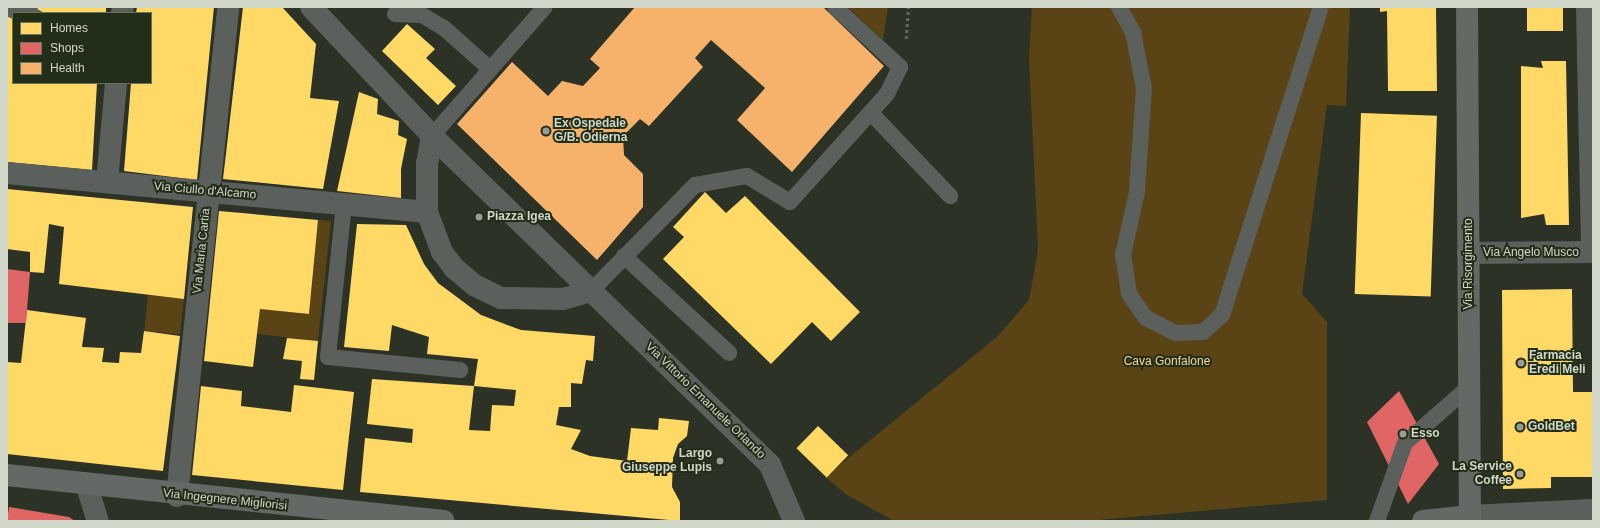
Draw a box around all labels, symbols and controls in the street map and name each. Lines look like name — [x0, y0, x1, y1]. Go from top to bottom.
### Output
legend — [12, 12, 152, 84]
text: Homes — [50, 21, 88, 35]
text: Shops — [50, 41, 84, 55]
text: Health — [50, 61, 85, 75]
place label: Ex Ospedale G/B. Odierna — [554, 117, 627, 145]
marker: Ex Ospedale G/B. Odierna — [541, 126, 551, 136]
street label: Via Ciullo d'Alcamo — [153, 179, 257, 203]
street label: Via Maria Cartia — [190, 208, 214, 294]
place label: Piazza Igea — [487, 210, 551, 224]
marker: Piazza Igea — [474, 212, 484, 222]
street label: Via Risorgimento — [1462, 218, 1476, 310]
street label: Via Angelo Musco — [1483, 246, 1579, 260]
street label: Via Vittorio Emanuele Orlando — [642, 340, 768, 462]
place label: Farmacia Eredi Meli — [1529, 349, 1586, 377]
park label: Cava Gonfalone — [1124, 355, 1210, 369]
marker: Farmacia Eredi Meli — [1516, 358, 1526, 368]
place label: GoldBet — [1528, 420, 1575, 434]
marker: GoldBet — [1515, 422, 1525, 432]
place label: Esso — [1411, 427, 1440, 441]
marker: Esso — [1398, 429, 1408, 439]
place label: Largo Giuseppe Lupis — [622, 447, 712, 475]
marker: Largo Giuseppe Lupis — [715, 456, 725, 466]
place label: La Service Coffee — [1452, 460, 1512, 488]
marker: La Service Coffee — [1515, 469, 1525, 479]
street label: Via Ingegnere Migliorisi — [162, 486, 288, 514]

